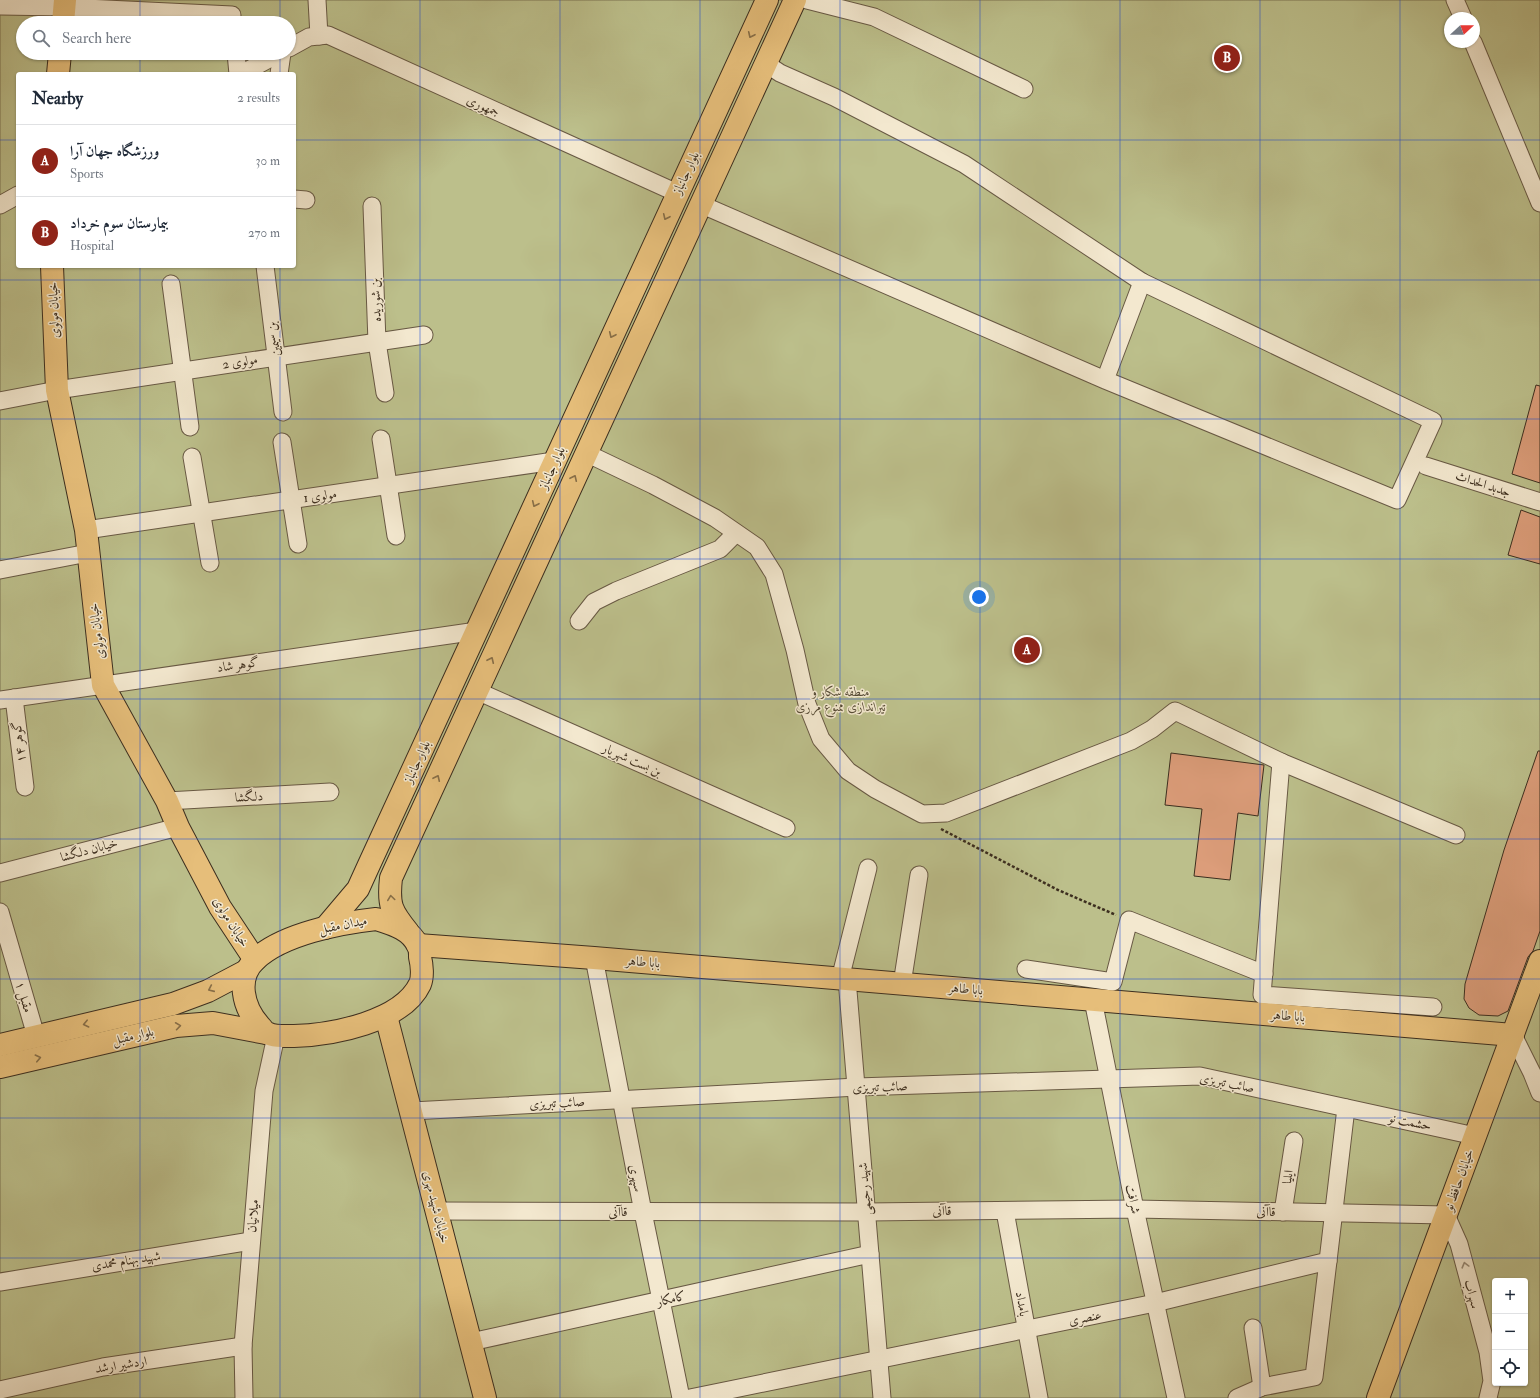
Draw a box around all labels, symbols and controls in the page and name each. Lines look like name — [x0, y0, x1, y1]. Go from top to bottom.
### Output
north arrow — [1444, 12, 1480, 48]
search box — [16, 16, 296, 60]
icon: search — [30, 27, 52, 49]
text: Search here — [62, 29, 131, 48]
one-way arrow — [747, 32, 755, 39]
pin: B — [1214, 43, 1240, 73]
text: Nearby — [32, 88, 83, 109]
text: 2 results — [237, 90, 280, 106]
street label: جمهوری — [464, 92, 502, 120]
text: ورزشگاه جهان آرا — [70, 142, 159, 161]
street label: بلوار جانباز — [668, 149, 703, 199]
text: A — [41, 153, 49, 169]
text: 30 m — [256, 153, 280, 169]
text: Sports — [70, 166, 104, 182]
one-way arrow — [663, 212, 671, 220]
text: بیمارستان سوم خرداد — [70, 214, 168, 233]
text: B — [41, 225, 49, 241]
text: 270 m — [248, 225, 280, 241]
text: Hospital — [70, 238, 114, 254]
street label: بن شوریده — [367, 277, 385, 322]
street label: خیابان مولوی — [45, 281, 63, 339]
street label: بن سیمین — [264, 320, 284, 357]
one-way arrow — [609, 331, 617, 338]
street label: مولوی 2 — [221, 351, 259, 373]
street label: بلوار جانباز — [534, 444, 569, 494]
street label: جدبد الحداث — [1453, 468, 1513, 500]
one-way arrow — [570, 475, 578, 482]
street label: مولوی 1 — [302, 486, 338, 506]
one-way arrow — [532, 500, 540, 508]
your location — [969, 587, 989, 607]
street label: خیابان مولوی — [86, 602, 108, 660]
pin: A — [1014, 635, 1040, 665]
street label: گوهر شاد — [216, 654, 260, 676]
one-way arrow — [486, 657, 494, 665]
park label: منطقه شکار و تیراندازی ممنوع مرزی — [796, 684, 886, 718]
street label: گوهر ۱۴ — [9, 721, 29, 763]
street label: بلوار جانباز — [399, 738, 434, 788]
street label: بن بست شهریار — [598, 739, 665, 780]
one-way arrow — [432, 775, 440, 783]
street label: دلگشا — [234, 787, 264, 806]
street label: خیابان دلگشا — [58, 834, 119, 865]
street label: خیابان مولوی — [209, 894, 253, 950]
one-way arrow — [387, 895, 396, 901]
street label: میدان مقبل — [317, 912, 369, 938]
street label: بابا طاهر — [623, 952, 661, 971]
street label: مقبل ۱ — [11, 979, 36, 1015]
street label: بابا طاهر — [946, 979, 984, 998]
one-way arrow — [208, 984, 216, 992]
street label: بابا طاهر — [1268, 1006, 1306, 1025]
one-way arrow — [83, 1020, 90, 1028]
one-way arrow — [175, 1022, 181, 1031]
street label: بلوار مقبل — [111, 1023, 156, 1050]
one-way arrow — [35, 1055, 41, 1063]
street label: صائب تبریزی — [1198, 1070, 1256, 1097]
street label: صائب تبریزی — [852, 1078, 908, 1097]
street label: صائب تبریزی — [529, 1094, 585, 1113]
street label: حشمت نو — [1385, 1109, 1433, 1134]
street label: خیابان حافظ نو — [1440, 1147, 1478, 1215]
street label: شهید رحیمی — [855, 1162, 876, 1216]
street label: سپهری — [625, 1163, 646, 1193]
street label: خیابان شهید مهری — [419, 1169, 453, 1245]
street label: ایلیا — [1279, 1169, 1297, 1185]
street label: شرافت — [1122, 1183, 1144, 1215]
street label: میلانیان — [244, 1199, 262, 1233]
street label: قاآنی — [932, 1203, 952, 1219]
street label: قاآنی — [608, 1204, 628, 1220]
street label: قاآنی — [1256, 1204, 1276, 1220]
street label: شهید بهنام محمدی — [90, 1248, 162, 1277]
one-way arrow — [1461, 1262, 1470, 1269]
street label: سهراب — [1460, 1278, 1484, 1310]
map controls — [1492, 1278, 1528, 1386]
button: + — [1492, 1278, 1528, 1314]
street label: کامکار — [653, 1288, 687, 1311]
street label: بامداد — [1012, 1290, 1032, 1318]
street label: عنصری — [1067, 1307, 1103, 1329]
button: − — [1492, 1314, 1528, 1350]
button: locate — [1492, 1350, 1528, 1386]
street label: اردشیر ارشد — [94, 1353, 148, 1377]

